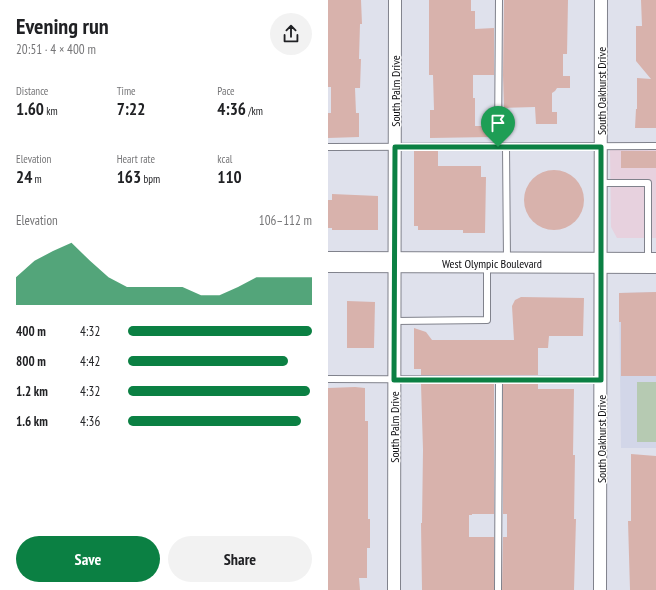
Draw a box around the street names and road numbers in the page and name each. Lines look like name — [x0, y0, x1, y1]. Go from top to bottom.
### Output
street label: South Oakhurst Drive — [594, 47, 609, 135]
street label: South Palm Drive — [388, 55, 403, 127]
street label: West Olympic Boulevard — [442, 256, 542, 271]
street label: South Palm Drive — [387, 391, 402, 463]
street label: South Oakhurst Drive — [594, 395, 609, 483]

